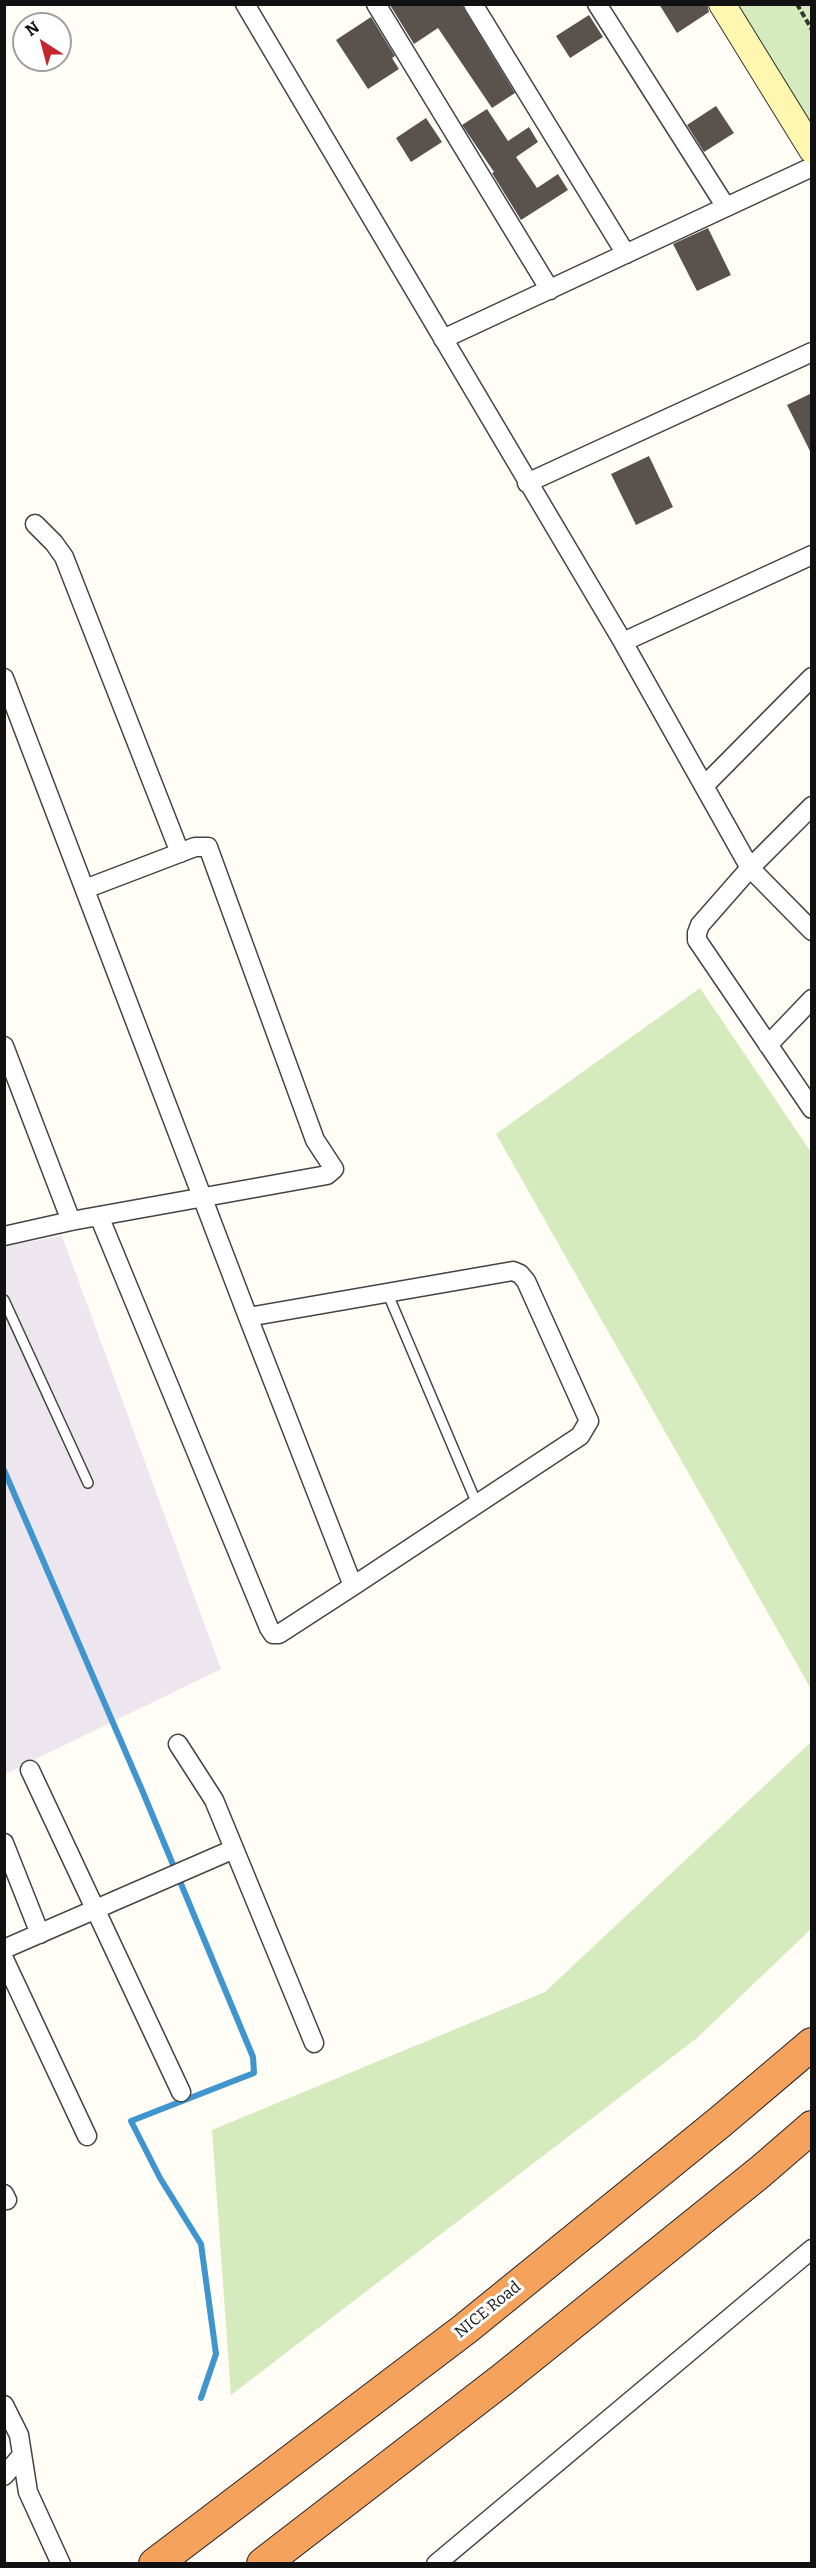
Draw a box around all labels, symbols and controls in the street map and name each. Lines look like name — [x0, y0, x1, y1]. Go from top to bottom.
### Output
north arrow — [12, 12, 72, 72]
text: N — [22, 17, 43, 40]
street label: NICE Road — [451, 2278, 525, 2342]

